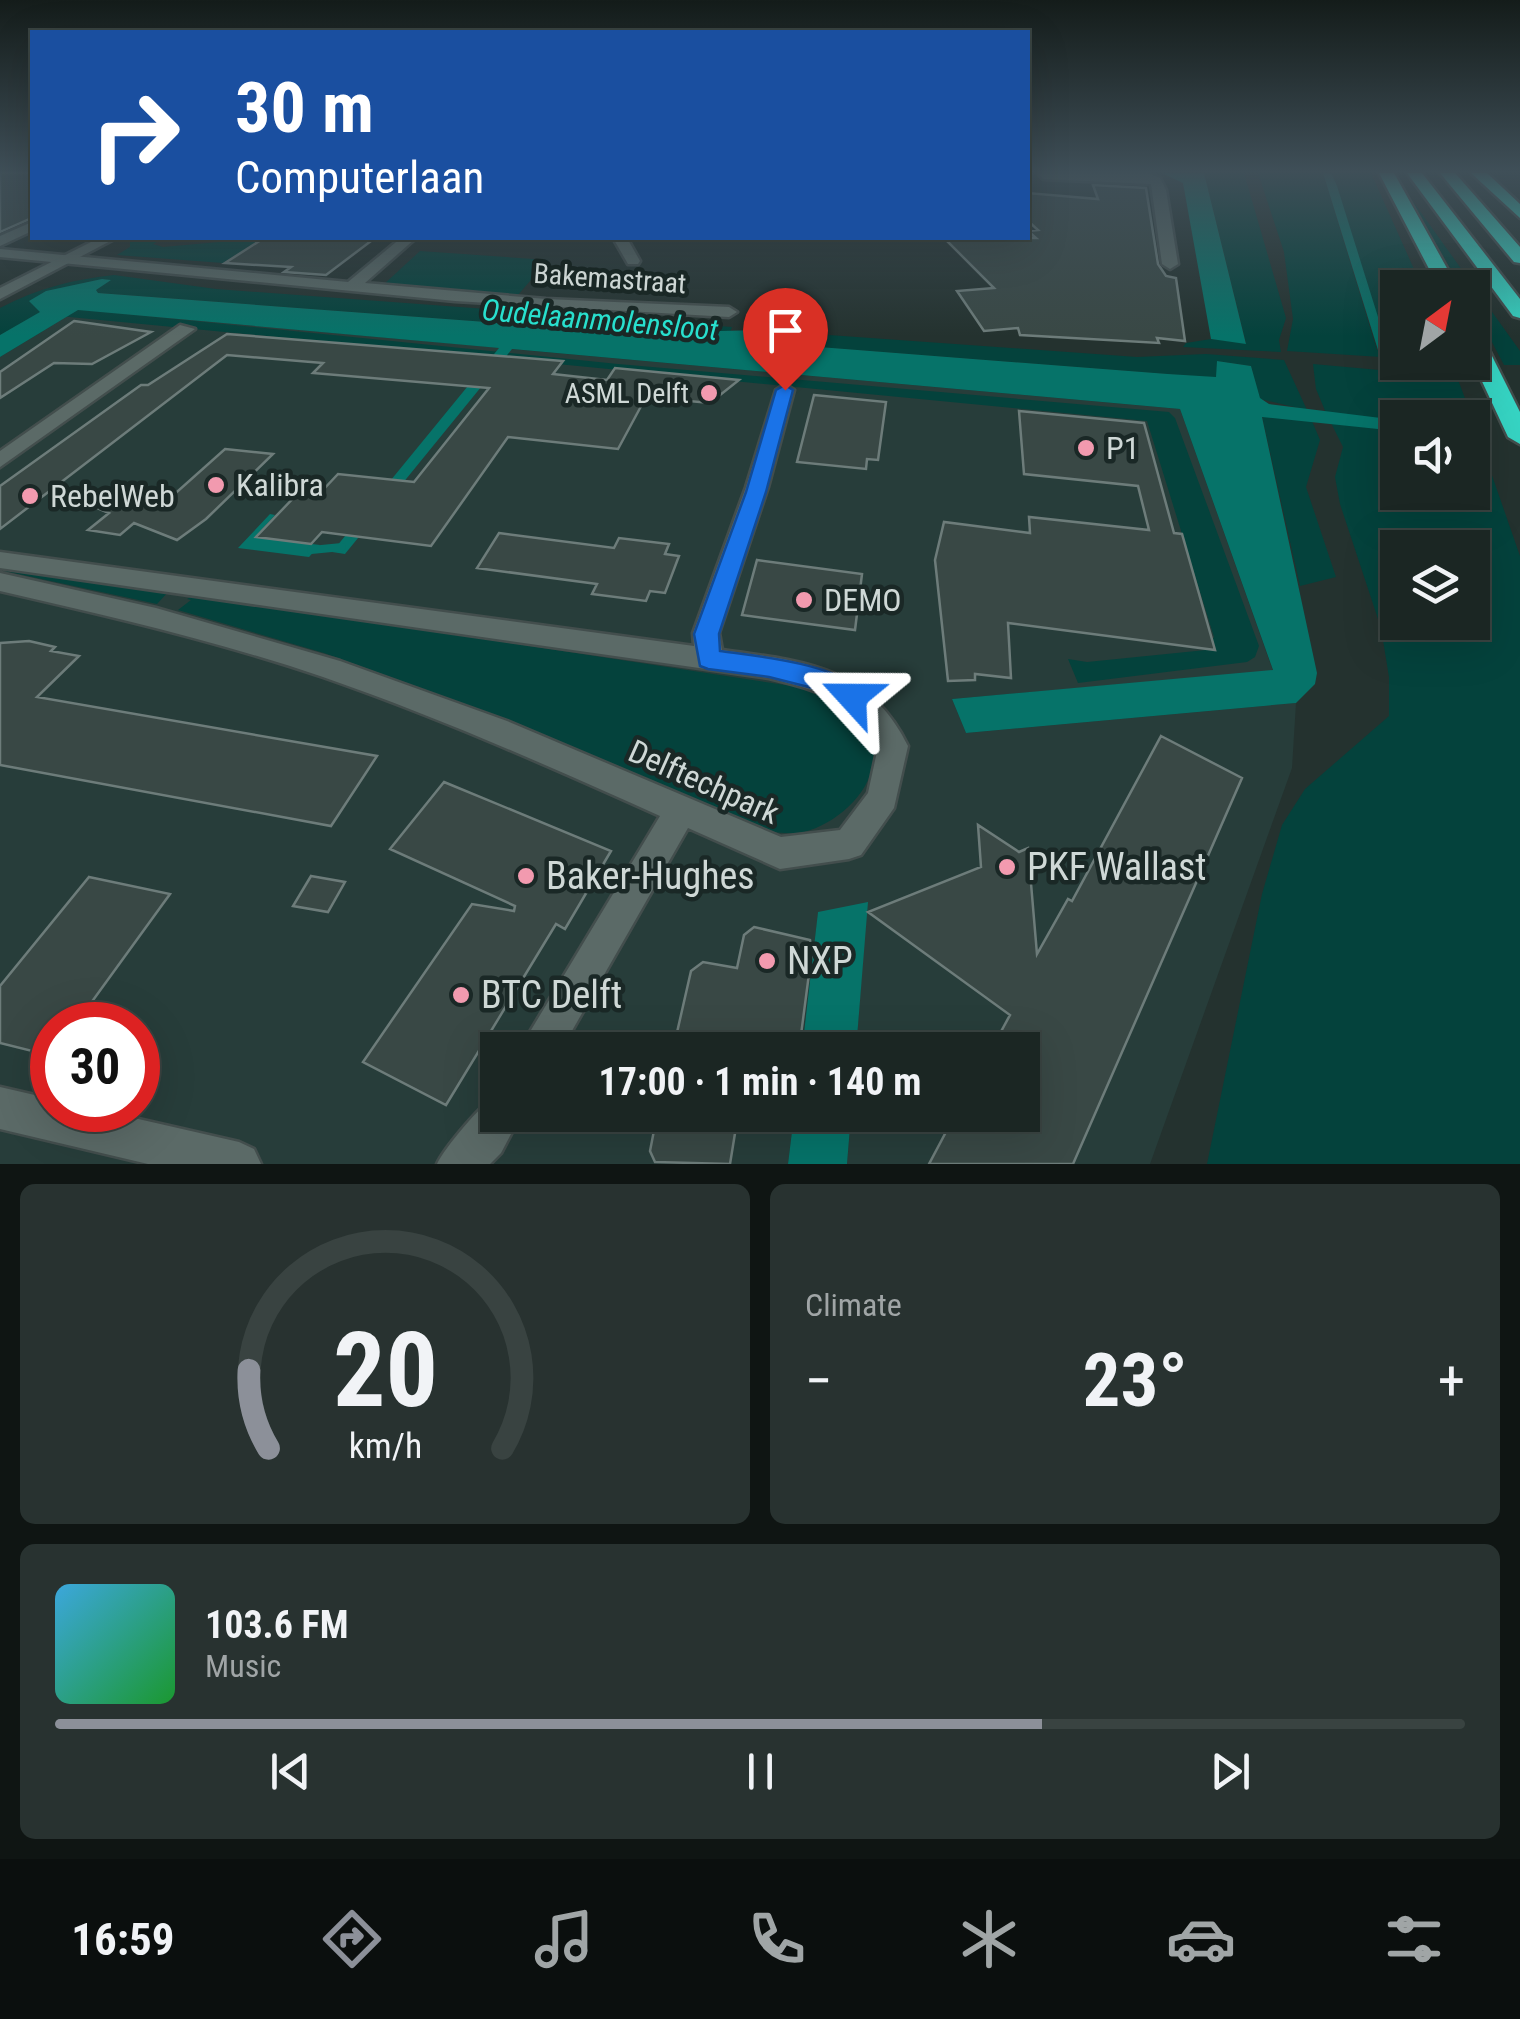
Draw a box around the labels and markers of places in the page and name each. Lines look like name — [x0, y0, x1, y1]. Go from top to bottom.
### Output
pin — [743, 288, 828, 391]
place label: ASML Delft — [565, 377, 689, 410]
marker: ASML Delft — [698, 382, 720, 404]
place label: P1 — [1106, 429, 1140, 467]
marker: P1 — [1075, 437, 1097, 459]
place label: Kalibra — [236, 466, 324, 504]
marker: Kalibra — [205, 474, 227, 496]
place label: RebelWeb — [50, 477, 175, 515]
marker: RebelWeb — [19, 485, 41, 507]
place label: DEMO — [824, 581, 902, 619]
marker: DEMO — [793, 589, 815, 611]
place label: PKF Wallast — [1027, 845, 1207, 889]
place label: Baker-Hughes — [546, 854, 755, 898]
marker: PKF Wallast — [996, 856, 1018, 878]
marker: Baker-Hughes — [515, 865, 537, 887]
place label: NXP — [787, 939, 853, 983]
marker: NXP — [756, 950, 778, 972]
place label: BTC Delft — [481, 973, 622, 1017]
marker: BTC Delft — [450, 984, 472, 1006]

